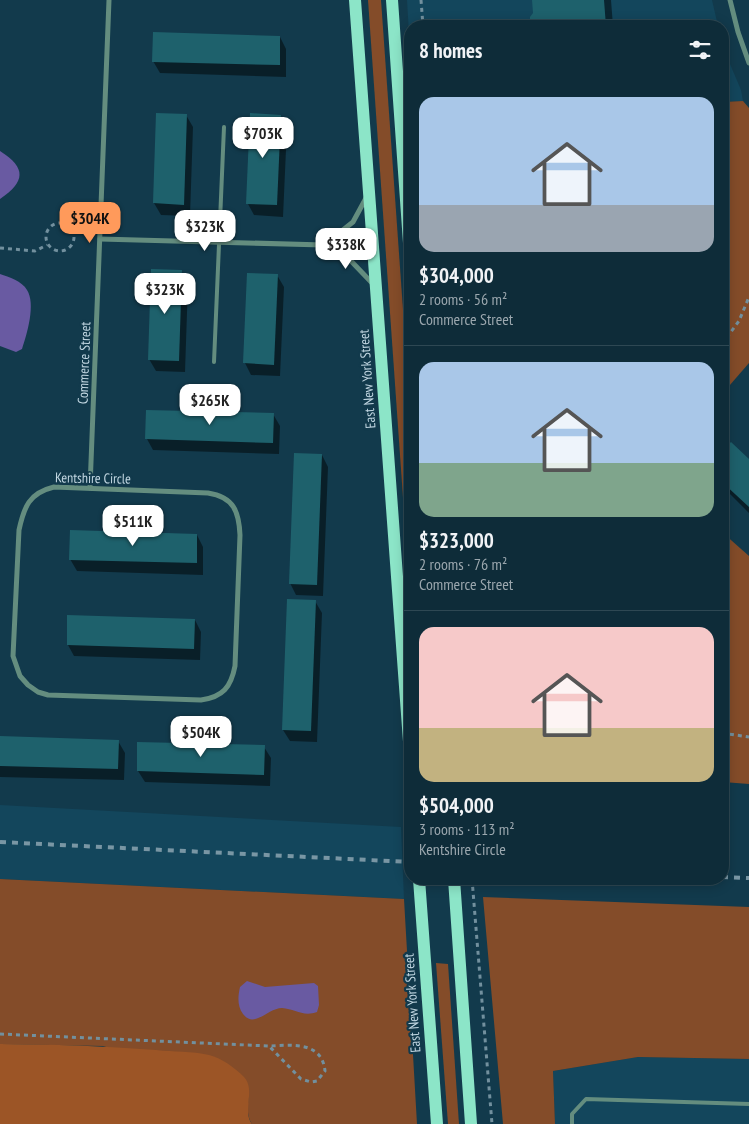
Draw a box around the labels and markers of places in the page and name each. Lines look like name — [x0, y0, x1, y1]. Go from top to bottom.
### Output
pin: $703K — [228, 116, 298, 159]
pin: $304K — [55, 202, 125, 244]
pin: $323K — [170, 210, 240, 252]
pin: $338K — [311, 228, 381, 270]
pin: $323K — [130, 272, 200, 315]
pin: $265K — [175, 384, 245, 426]
pin: $511K — [98, 504, 168, 547]
pin: $504K — [166, 716, 236, 758]

